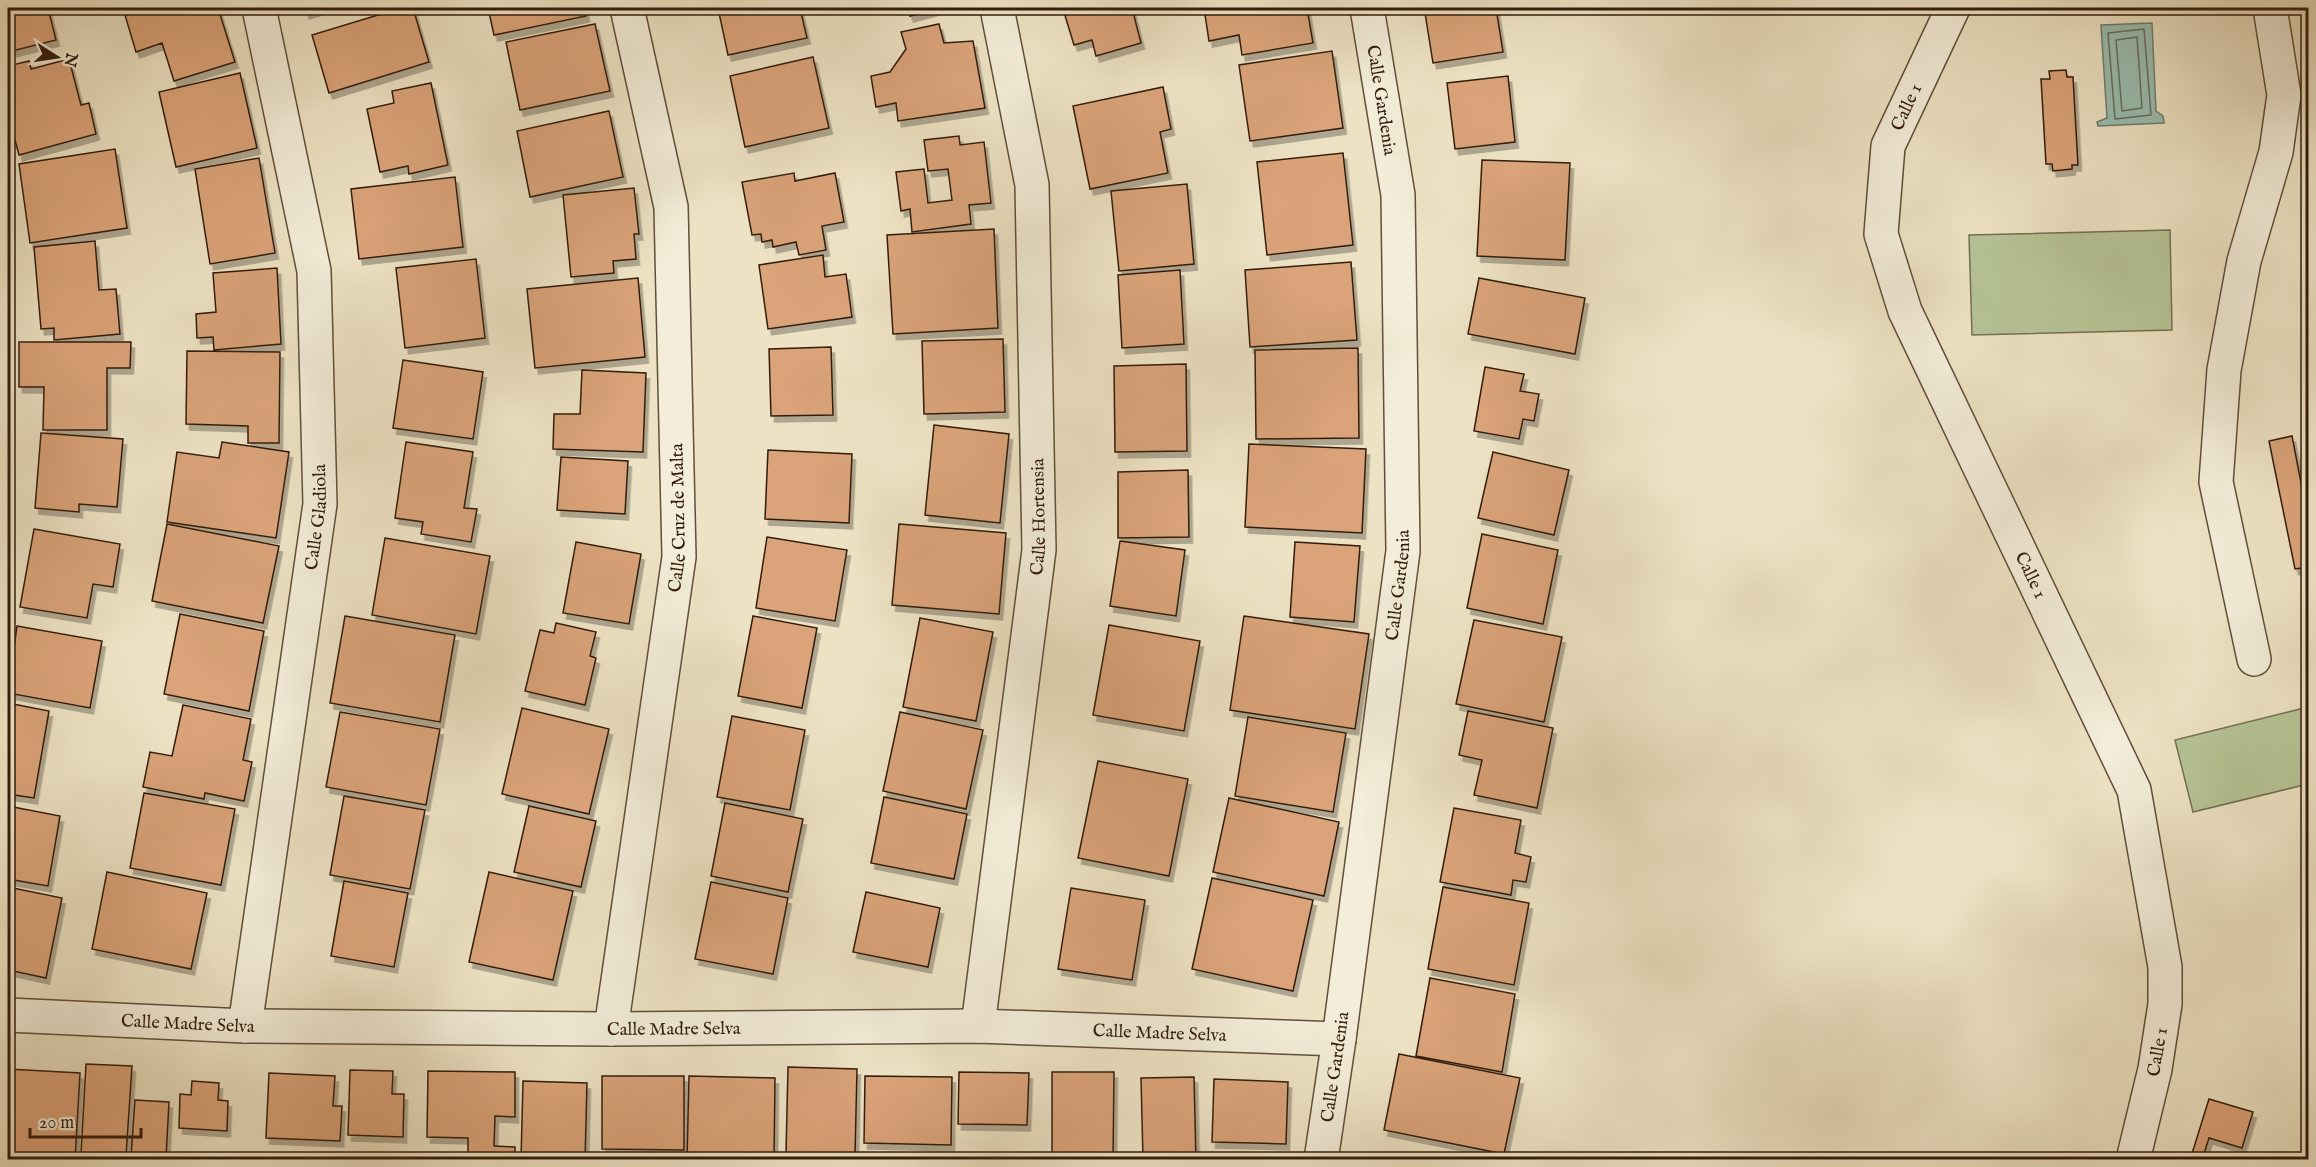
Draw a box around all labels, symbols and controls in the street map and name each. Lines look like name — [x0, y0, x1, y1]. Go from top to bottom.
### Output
north arrow — [27, 27, 87, 87]
street label: Calle Gardenia — [1360, 43, 1401, 157]
text: N — [58, 50, 81, 69]
street label: Calle 1 — [1887, 80, 1928, 135]
street label: Calle Cruz de Malta — [664, 443, 692, 594]
street label: Calle Hortensia — [1026, 458, 1052, 577]
street label: Calle Gladiola — [301, 464, 333, 572]
street label: Calle Gardenia — [1381, 529, 1416, 642]
street label: Calle 1 — [2009, 548, 2051, 603]
street label: Calle Madre Selva — [120, 1010, 255, 1039]
street label: Calle Gardenia — [1317, 1010, 1355, 1124]
street label: Calle Madre Selva — [607, 1018, 741, 1042]
street label: Calle Madre Selva — [1092, 1020, 1227, 1048]
street label: Calle 1 — [2143, 1026, 2174, 1079]
scale bar — [30, 1101, 141, 1139]
text: 20 m — [39, 1112, 74, 1135]

